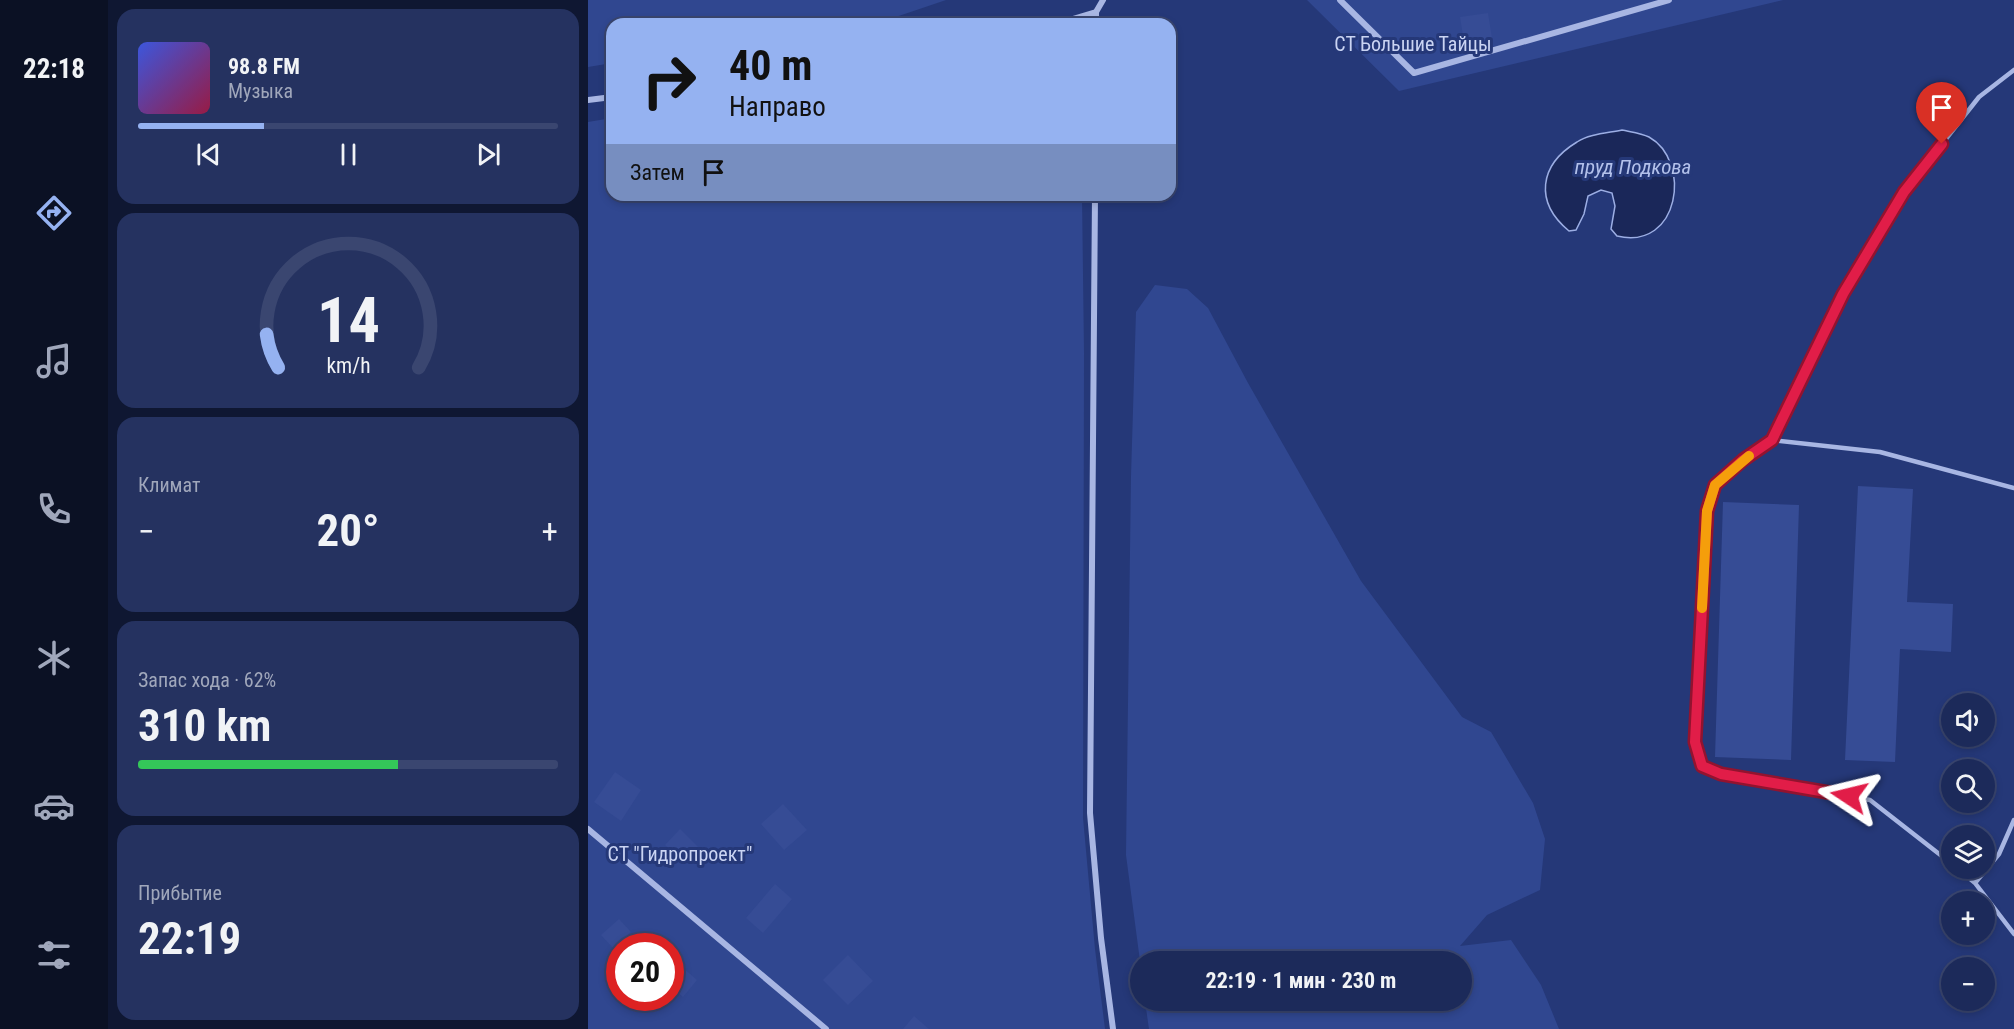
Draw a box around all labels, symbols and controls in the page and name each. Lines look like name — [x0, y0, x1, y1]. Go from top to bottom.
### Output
park label: СТ Большие Тайцы — [1334, 32, 1492, 56]
text: 40 m — [729, 41, 812, 90]
icon: right — [630, 42, 708, 120]
text: 22:18 — [23, 53, 85, 85]
text: 98.8 FM — [228, 54, 300, 79]
text: Музыка — [228, 79, 293, 103]
pin — [1916, 82, 1967, 144]
text: Направо — [729, 91, 826, 123]
icon: arrive — [1925, 91, 1958, 124]
icon: previous — [192, 138, 225, 171]
icon: pause — [332, 138, 365, 171]
icon: next — [472, 138, 505, 171]
water label: пруд Подкова — [1575, 155, 1691, 179]
icon: arrive — [697, 156, 730, 189]
text: Затем — [630, 160, 685, 185]
icon: directions — [33, 192, 75, 234]
text: 14 — [316, 284, 380, 357]
icon: music — [33, 340, 75, 382]
text: km/h — [326, 353, 370, 378]
text: Климат — [138, 473, 200, 497]
icon: phone — [33, 488, 75, 530]
text: 20° — [317, 504, 380, 557]
text: − — [138, 512, 155, 551]
text: + — [542, 512, 558, 551]
icon: climate — [33, 637, 75, 679]
text: Запас хода · 62% — [138, 668, 276, 692]
map controls — [1941, 693, 1995, 1011]
button: sound — [1941, 693, 1995, 747]
text: 310 km — [138, 699, 271, 752]
button: search — [1941, 759, 1995, 813]
position arrow — [1817, 764, 1881, 828]
icon: car — [33, 785, 75, 827]
button: layers — [1941, 825, 1995, 879]
park label: СТ "Гидропроект" — [608, 842, 752, 866]
text: Прибытие — [138, 881, 222, 905]
button: + — [1941, 891, 1995, 945]
text: 22:19 — [138, 912, 241, 965]
speed limit sign: 20 — [606, 933, 684, 1011]
icon: filters — [33, 934, 75, 976]
button: − — [1941, 957, 1995, 1011]
text: 22:19 · 1 мин · 230 m — [1206, 968, 1396, 993]

